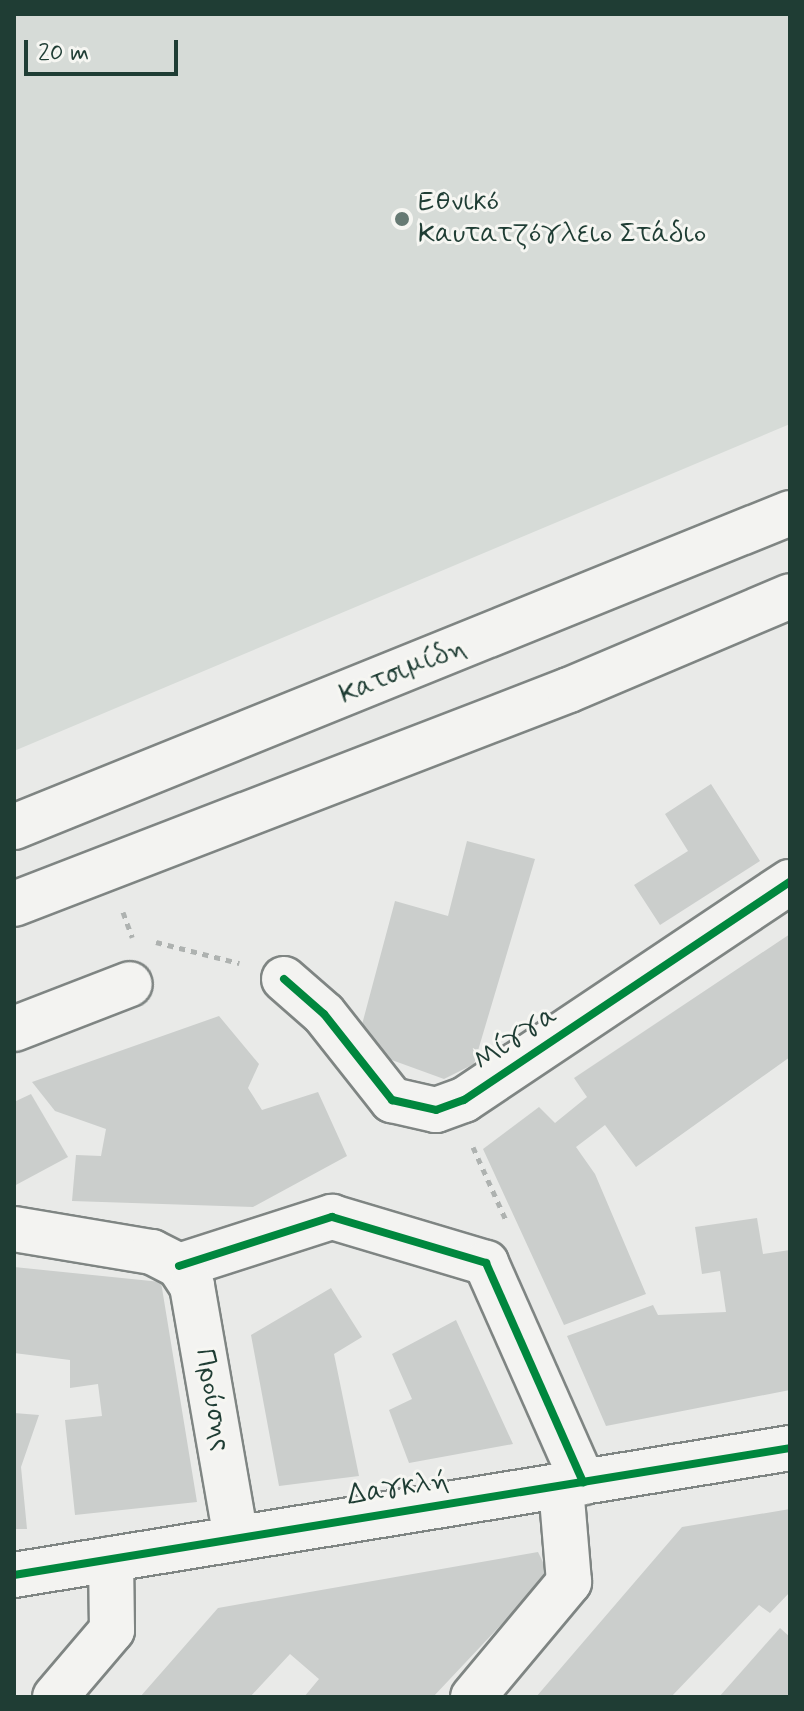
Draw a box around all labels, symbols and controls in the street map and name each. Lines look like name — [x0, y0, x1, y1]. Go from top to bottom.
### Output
scale bar — [28, 24, 182, 74]
text: 20 m — [38, 38, 89, 69]
place label: Εθνικό Καυτατζόγλειο Στάδιο — [418, 186, 706, 252]
marker: Εθνικό Καυτατζόγλειο Στάδιο — [393, 210, 411, 228]
street label: Κατσιμίδη — [335, 631, 471, 713]
street label: Μίγγα — [468, 999, 564, 1079]
street label: Προύσης — [186, 1346, 238, 1454]
street label: Δαγκλή — [345, 1464, 451, 1514]

